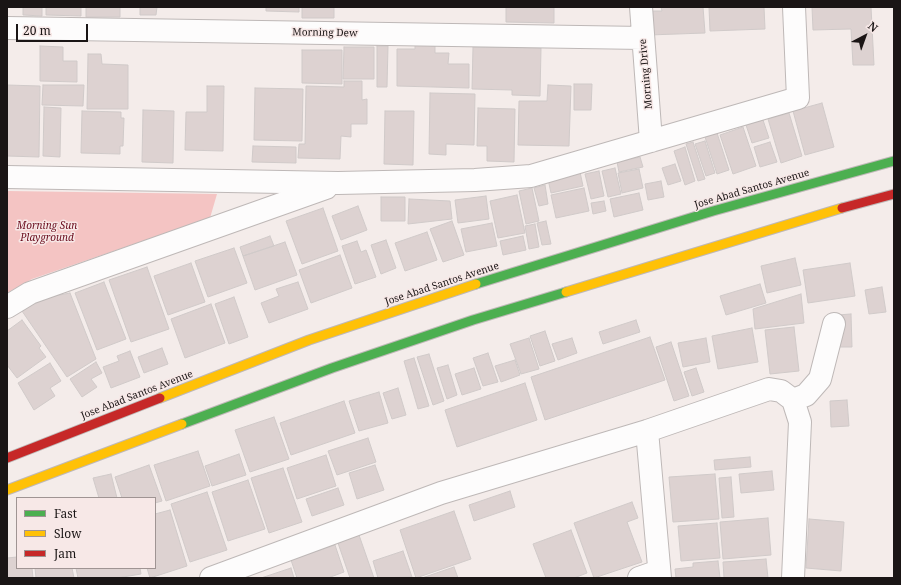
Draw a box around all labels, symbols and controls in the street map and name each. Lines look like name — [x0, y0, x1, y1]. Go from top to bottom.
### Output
scale bar — [18, 16, 90, 42]
north arrow — [845, 16, 885, 56]
text: N — [865, 18, 881, 35]
text: 20 m — [23, 22, 51, 39]
street label: Morning Dew — [292, 26, 358, 40]
street label: Morning Drive — [637, 38, 655, 110]
street label: Jose Abad Santos Avenue — [693, 167, 811, 211]
park label: Morning Sun Playground — [17, 220, 77, 244]
street label: Jose Abad Santos Avenue — [384, 260, 500, 308]
street label: Jose Abad Santos Avenue — [79, 368, 195, 422]
legend — [16, 497, 156, 569]
text: Fast — [54, 505, 77, 522]
text: Slow — [54, 525, 82, 542]
text: Jam — [54, 545, 76, 562]

